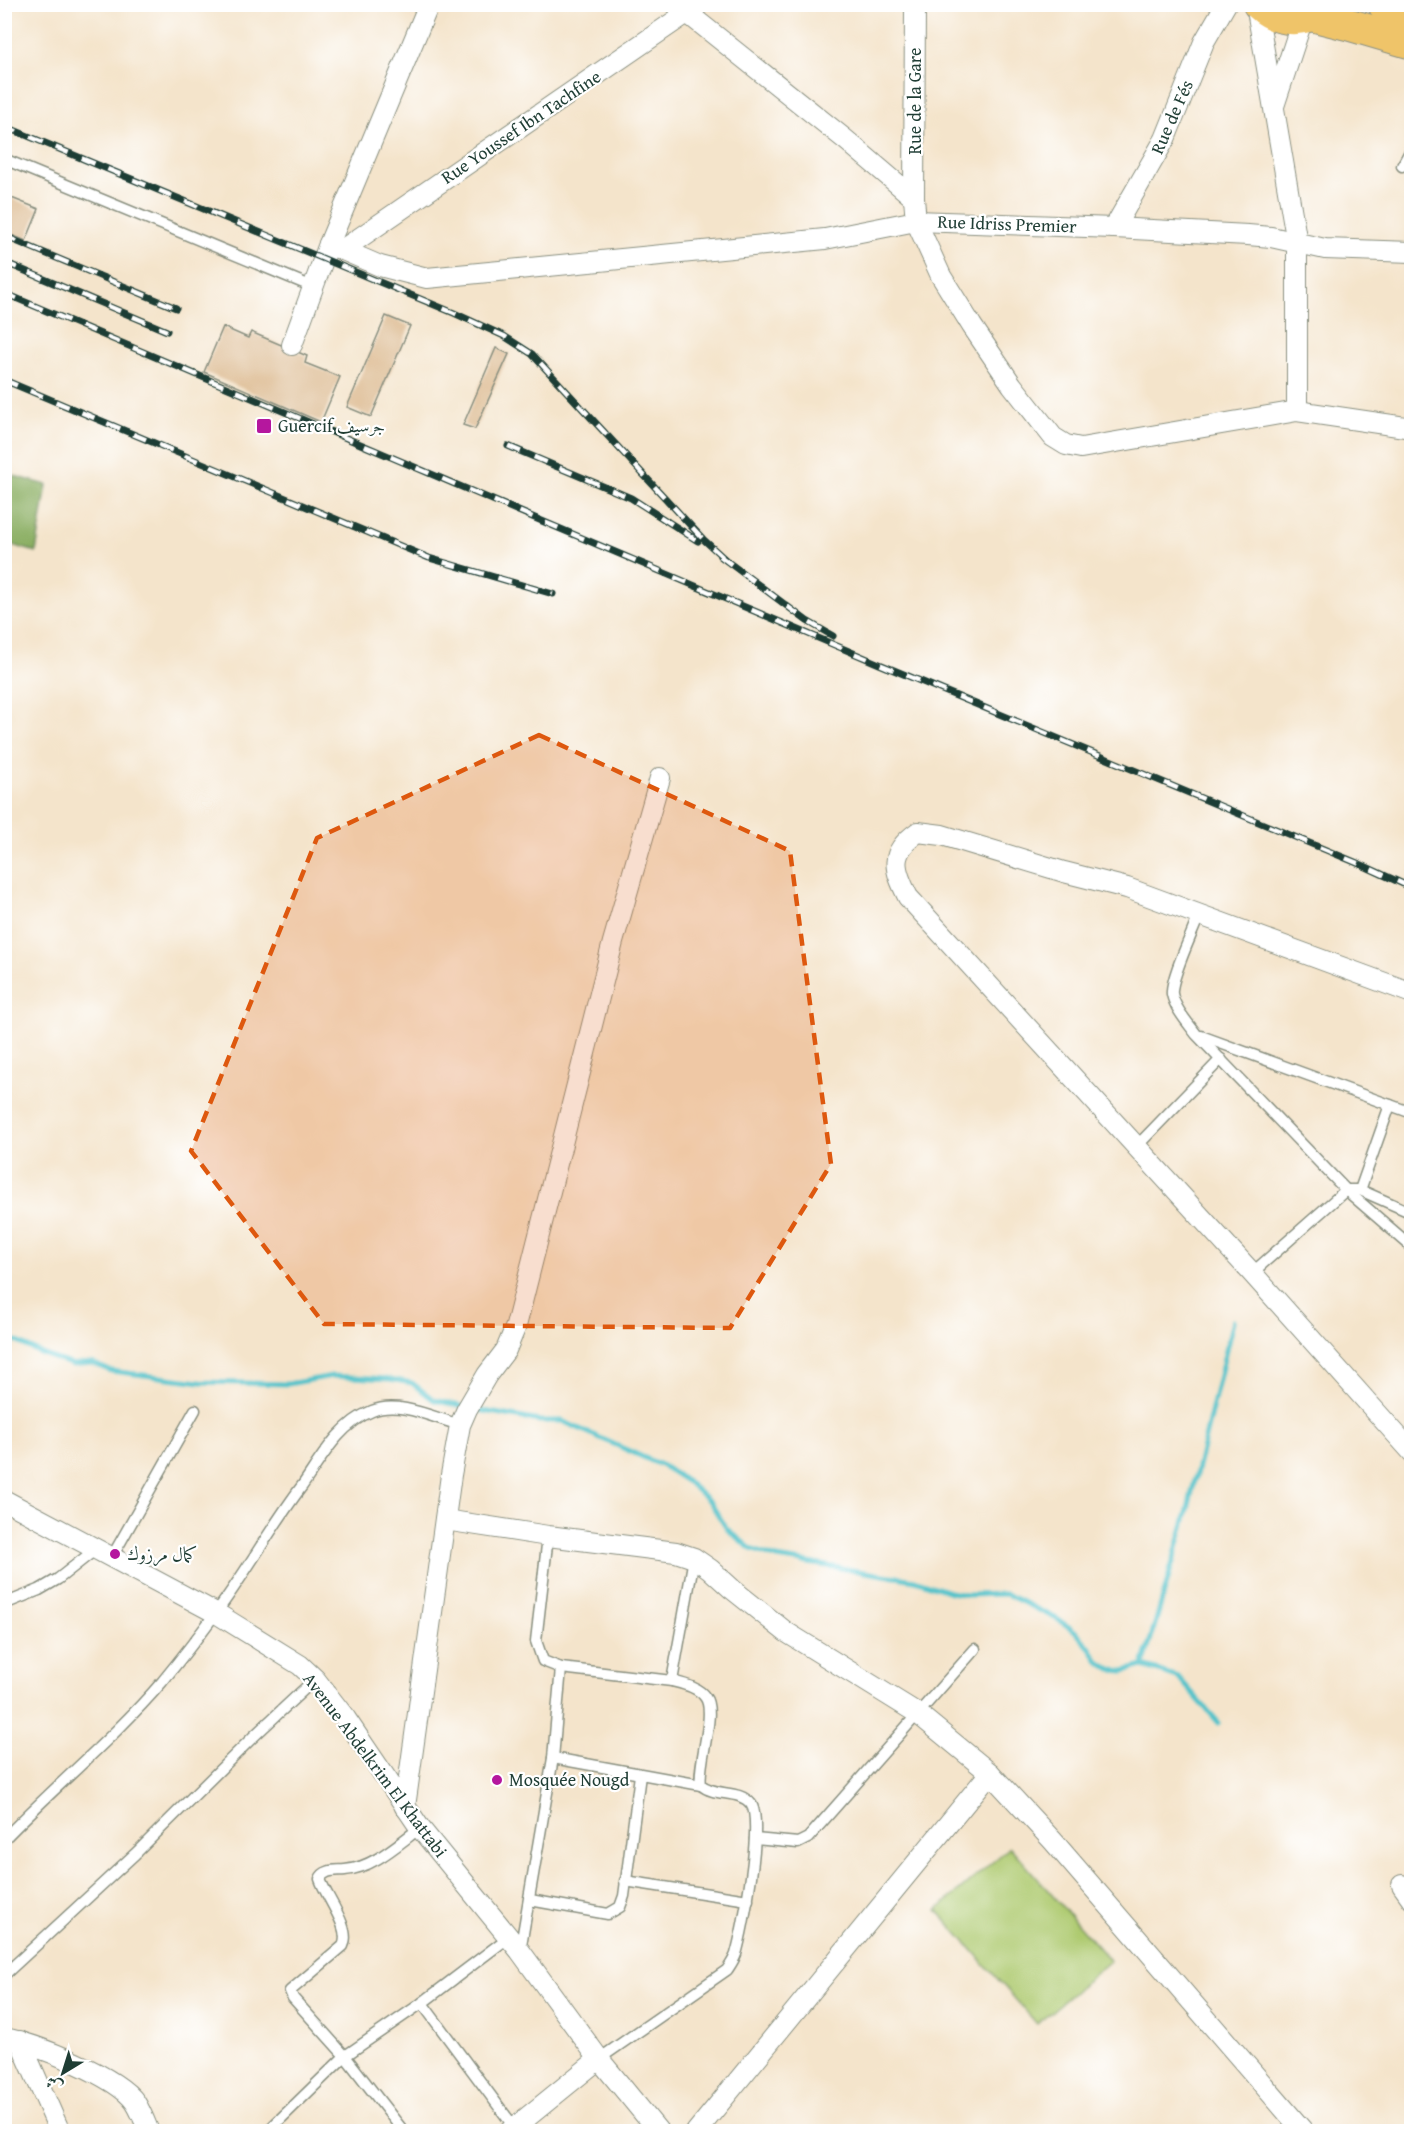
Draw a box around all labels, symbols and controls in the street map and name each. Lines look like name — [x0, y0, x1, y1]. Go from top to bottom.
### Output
street label: Rue de la Gare — [901, 48, 928, 154]
street label: Rue Youssef Ibn Tachfine — [435, 63, 606, 190]
street label: Rue de Fés — [1143, 75, 1200, 158]
street label: Rue Idriss Premier — [937, 208, 1078, 239]
place label: Guercif جرسيف — [278, 412, 385, 439]
marker: Guercif جرسيف — [255, 417, 273, 435]
place label: كمال مرزوك — [127, 1540, 197, 1567]
marker: كمال مرزوك — [108, 1547, 122, 1561]
street label: Avenue Abdelkrim El Khattabi — [297, 1666, 454, 1863]
place label: Mosquée Nougd — [509, 1766, 630, 1793]
marker: Mosquée Nougd — [490, 1773, 504, 1787]
north arrow — [33, 2043, 93, 2103]
text: ش — [40, 2070, 67, 2099]

